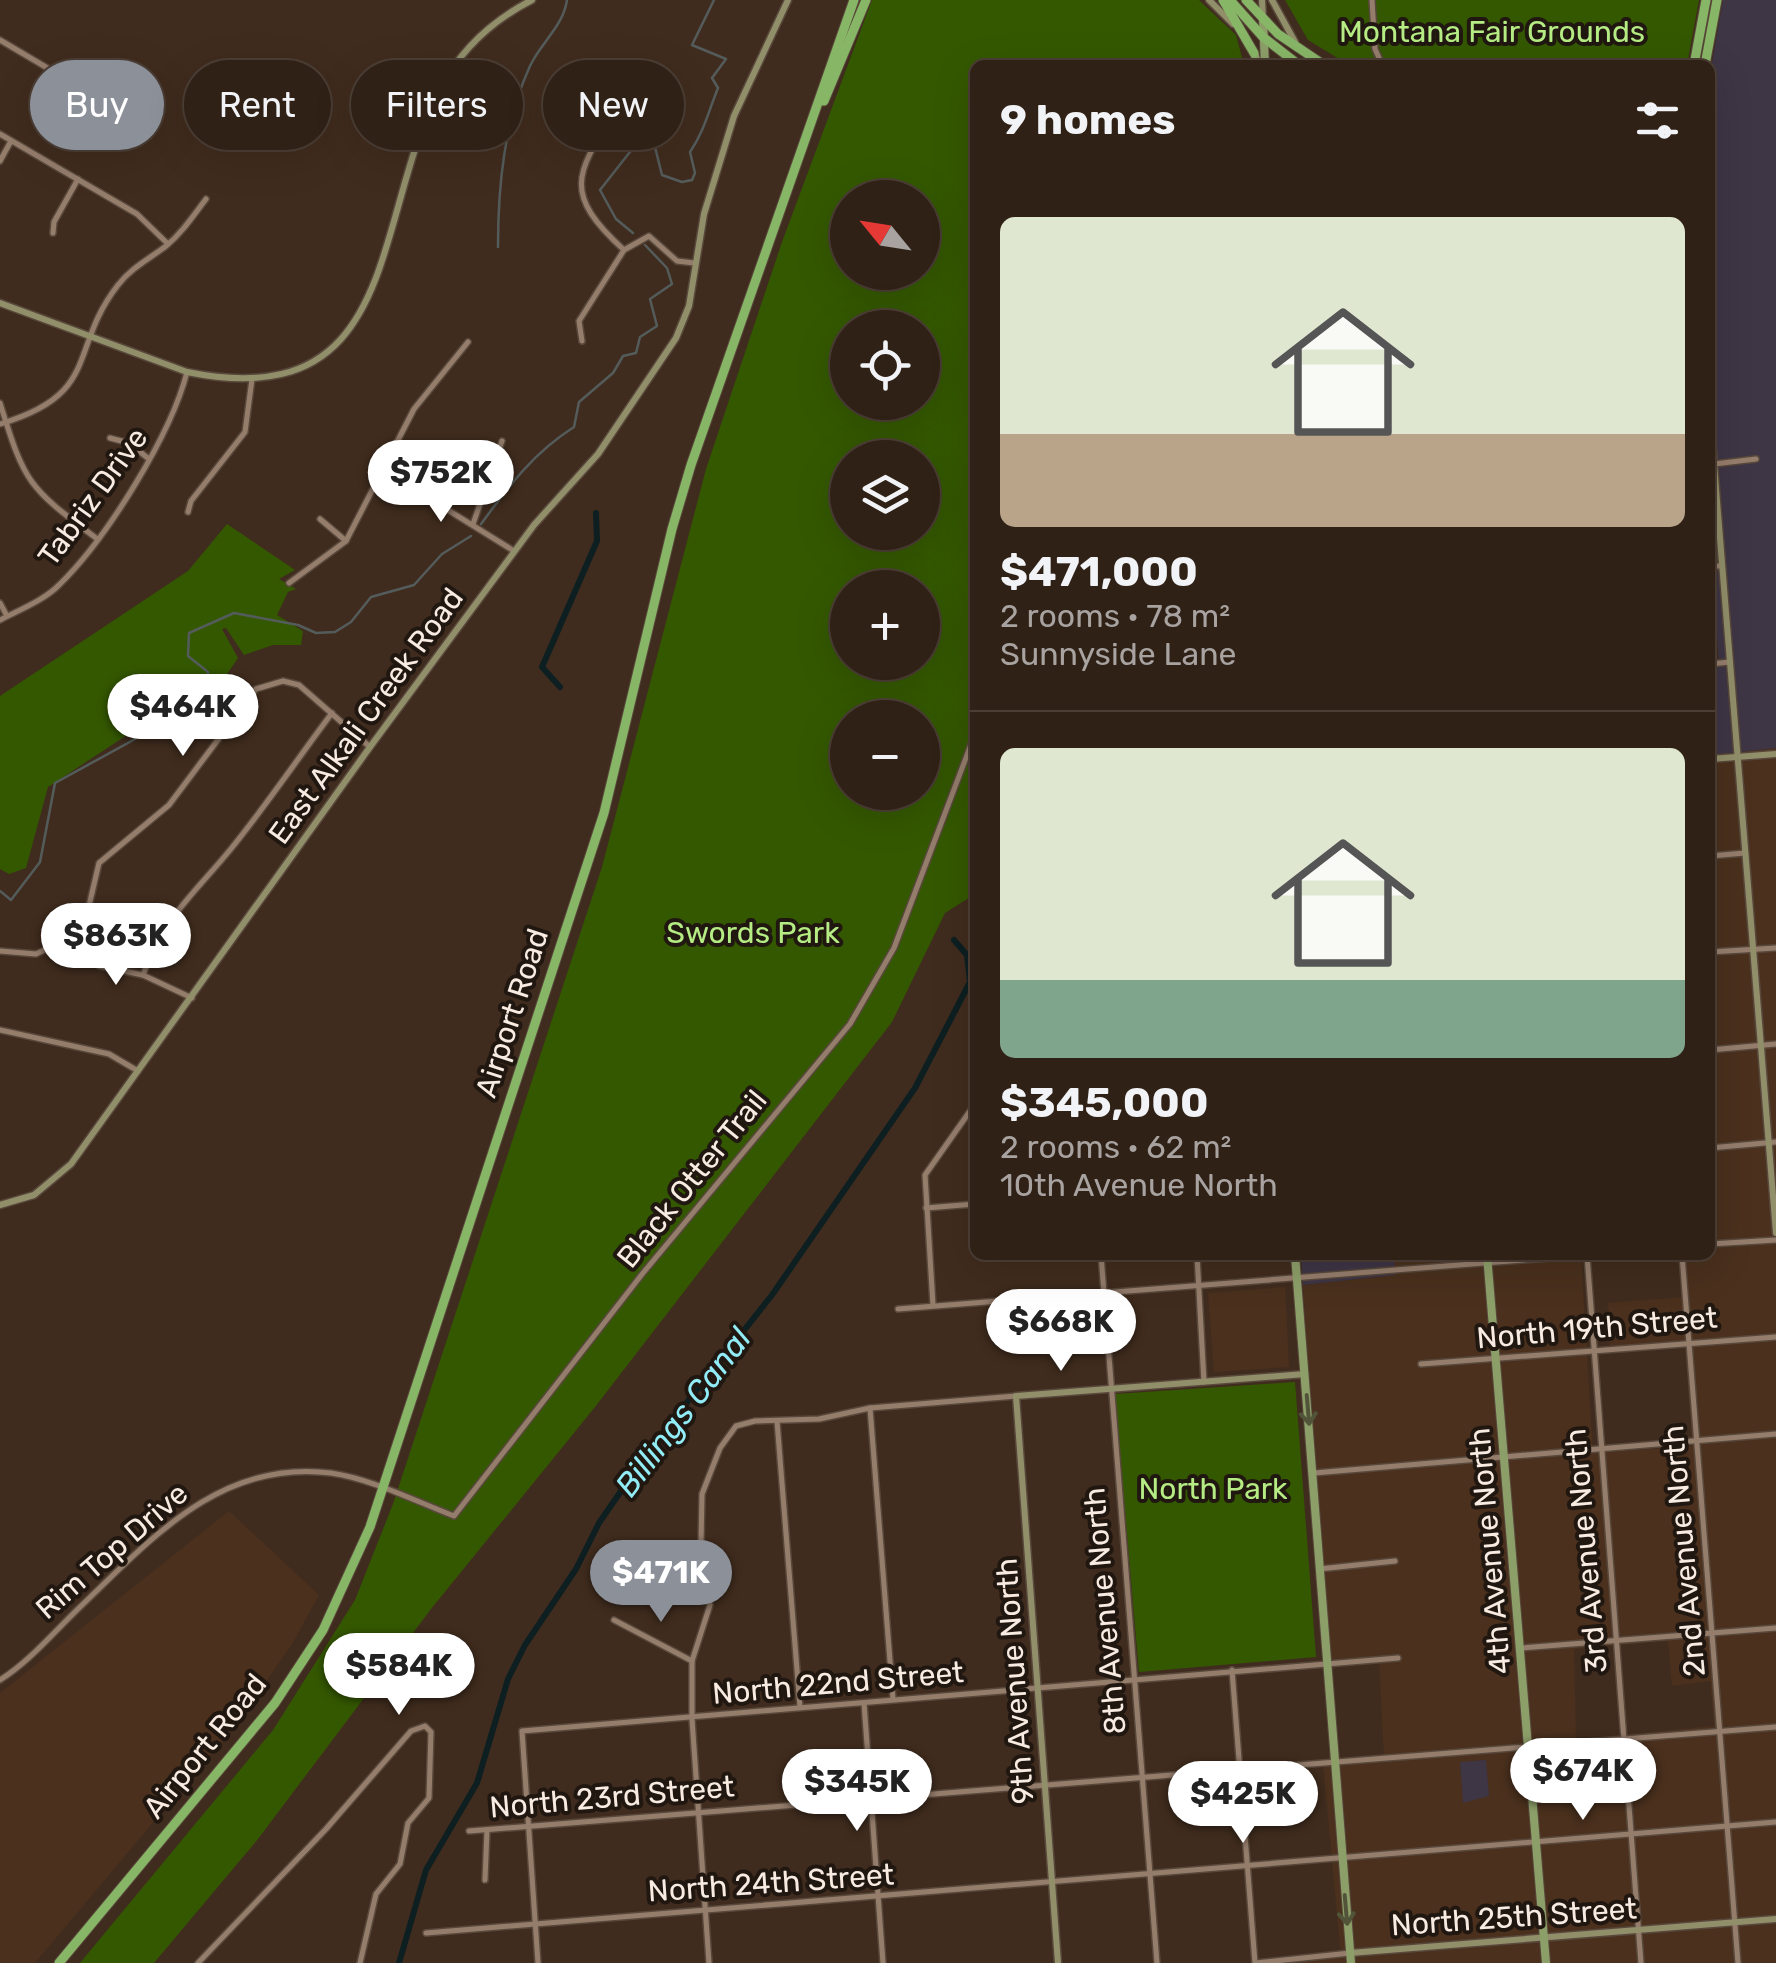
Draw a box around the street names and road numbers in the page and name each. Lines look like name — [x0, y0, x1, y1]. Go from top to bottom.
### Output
street label: Tabriz Drive — [31, 421, 155, 573]
street label: East Alkali Creek Road — [261, 581, 471, 851]
street label: Airport Road — [468, 924, 556, 1102]
street label: Black Otter Trail — [609, 1083, 775, 1275]
street label: North 19th Street — [1475, 1300, 1719, 1356]
street label: 2nd Avenue North — [1655, 1424, 1713, 1678]
street label: 4th Avenue North — [1461, 1426, 1519, 1676]
street label: 3rd Avenue North — [1557, 1427, 1615, 1675]
street label: Rim Top Drive — [29, 1475, 195, 1627]
street label: 8th Avenue North — [1076, 1486, 1134, 1736]
street label: 9th Avenue North — [988, 1557, 1042, 1805]
street label: North 22nd Street — [711, 1654, 965, 1712]
street label: Airport Road — [136, 1667, 274, 1825]
street label: North 23rd Street — [488, 1768, 736, 1826]
street label: North 24th Street — [647, 1856, 896, 1910]
street label: North 25th Street — [1390, 1890, 1638, 1944]

